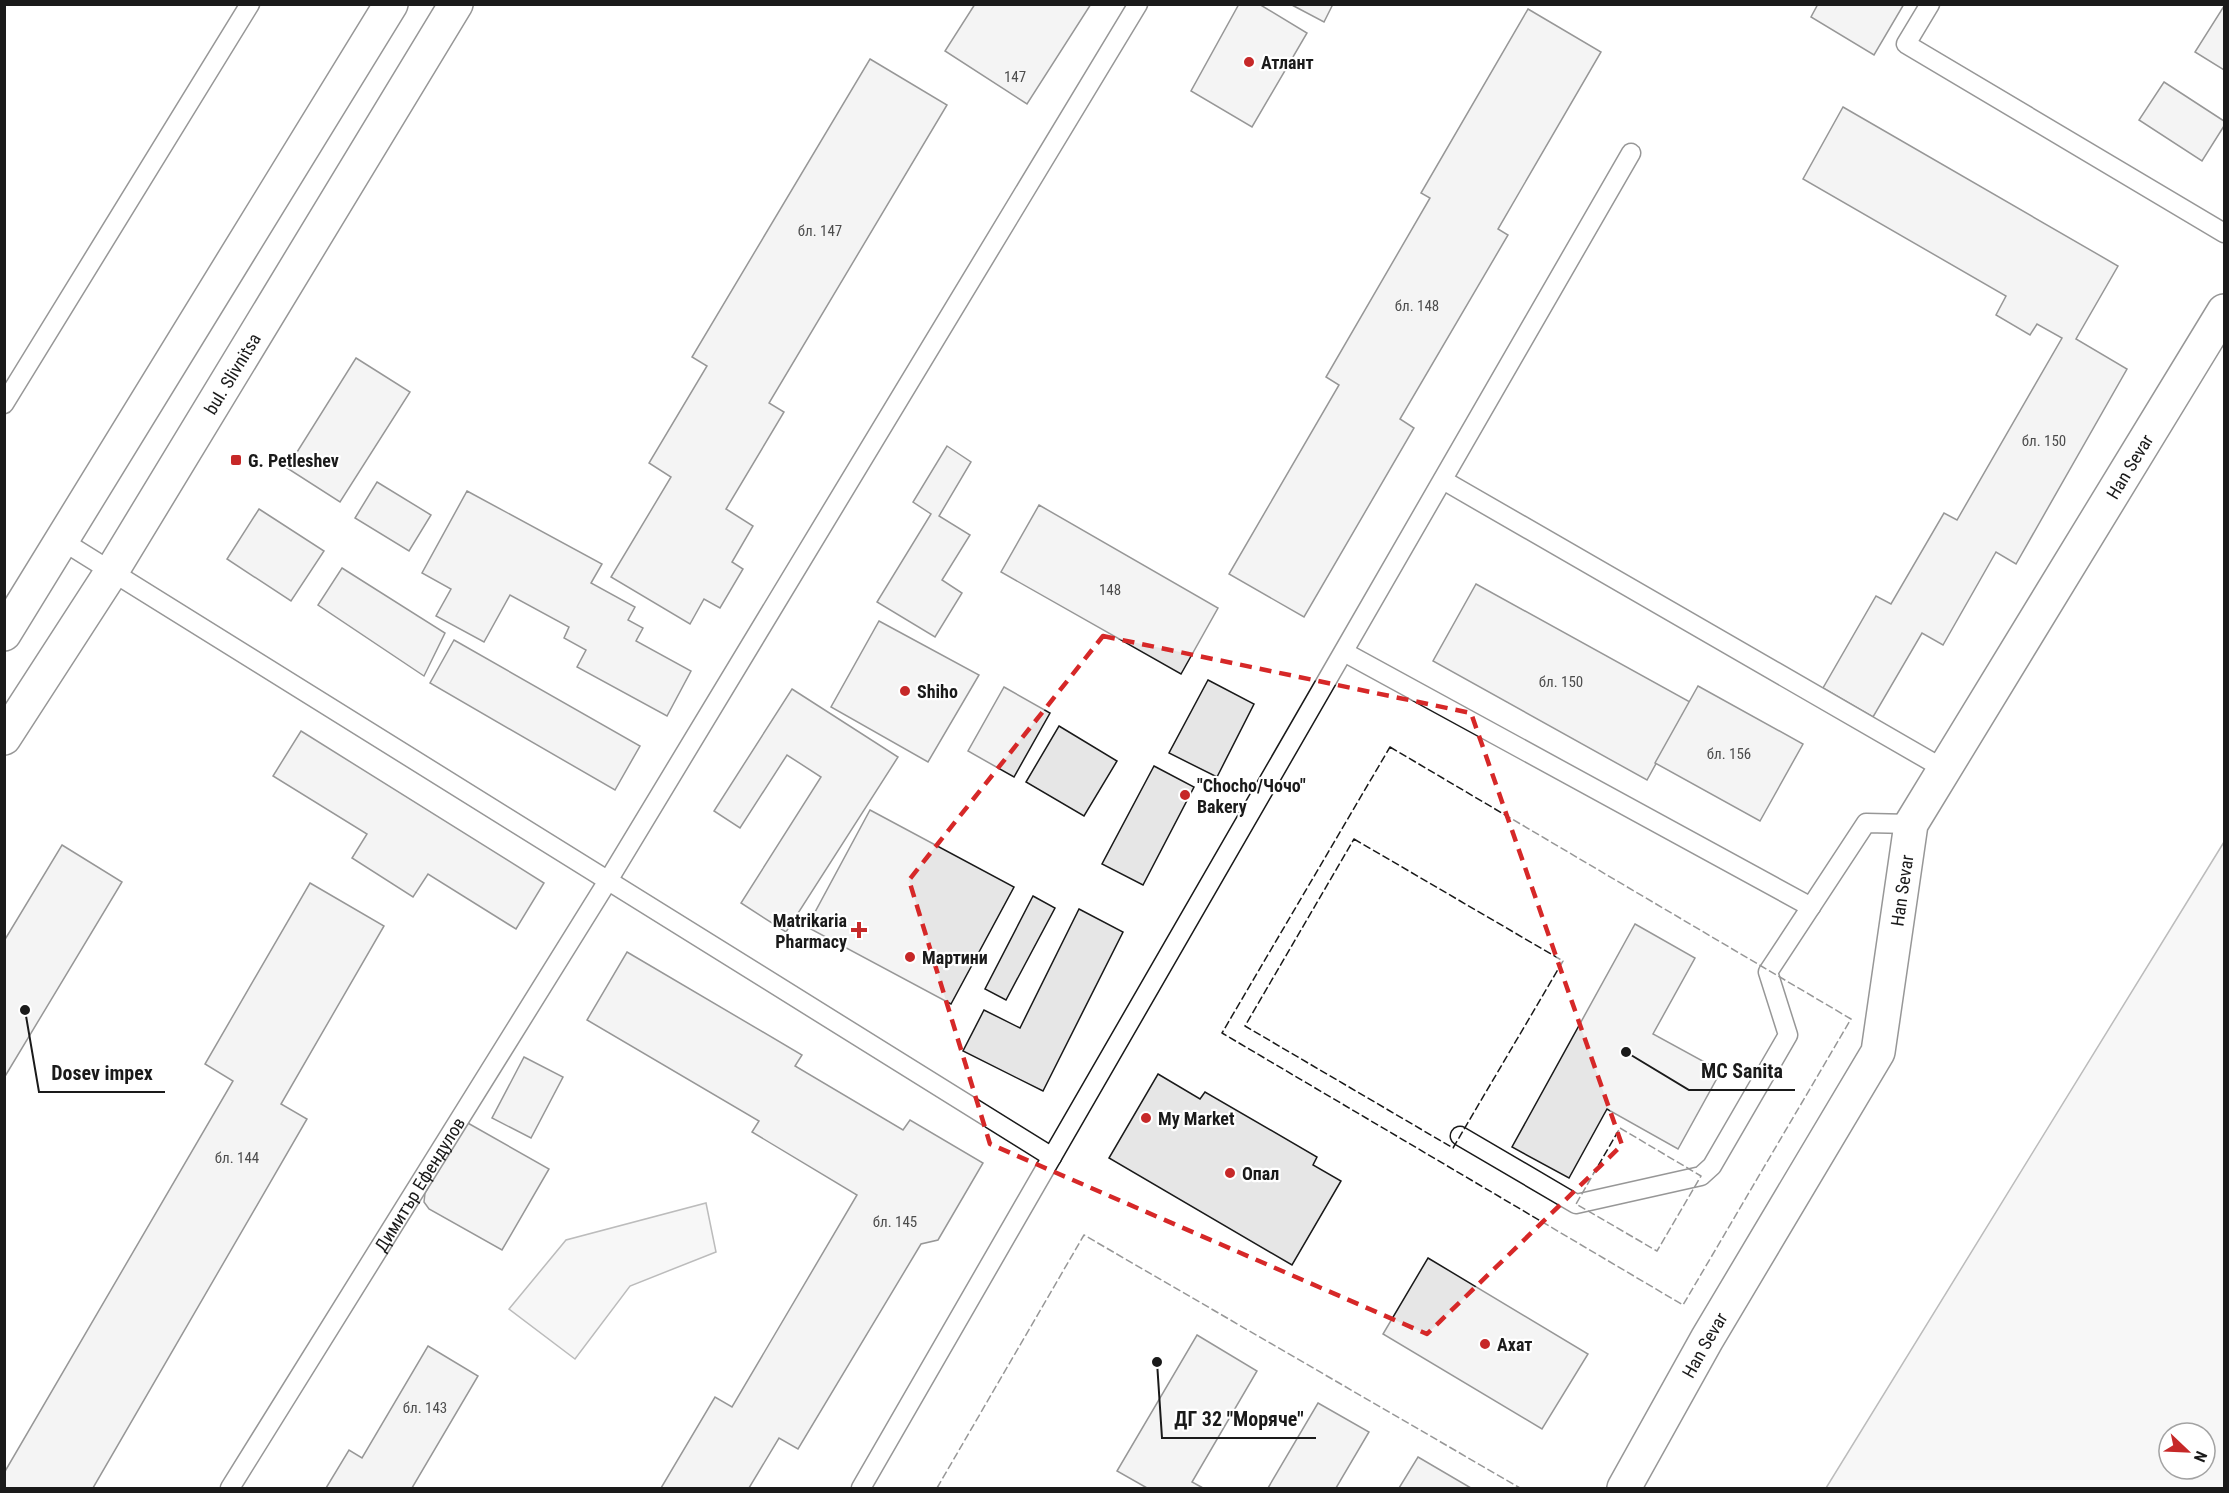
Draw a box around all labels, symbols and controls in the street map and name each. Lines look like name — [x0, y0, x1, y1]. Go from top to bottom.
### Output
place label: Атлант — [1261, 52, 1314, 73]
marker: Атлант — [1242, 55, 1256, 69]
house number: 147 — [1004, 68, 1026, 86]
house number: бл. 147 — [798, 222, 842, 240]
house number: бл. 148 — [1395, 297, 1439, 315]
street label: bul. Slivnitsa — [199, 329, 264, 418]
street label: Han Sevar — [2102, 430, 2157, 503]
house number: бл. 150 — [2022, 432, 2066, 450]
place label: G. Petleshev — [248, 450, 339, 471]
marker: G. Petleshev — [229, 453, 243, 467]
house number: 148 — [1099, 581, 1121, 599]
house number: бл. 150 — [1539, 673, 1583, 691]
place label: Shiho — [917, 681, 958, 702]
marker: Shiho — [898, 684, 912, 698]
house number: бл. 156 — [1707, 745, 1751, 763]
place label: "Chocho/Чочо" Bakery — [1197, 775, 1306, 817]
marker: "Chocho/Чочо" Bakery — [1178, 788, 1192, 802]
street label: Han Sevar — [1886, 853, 1917, 927]
place label: Matrikaria Pharmacy — [773, 910, 847, 952]
marker: Matrikaria Pharmacy — [852, 923, 866, 937]
place label: Мартини — [922, 947, 988, 968]
marker: Мартини — [903, 950, 917, 964]
callout: MC Sanita — [1689, 1052, 1795, 1090]
callout: Dosev impex — [39, 1054, 165, 1092]
text: MC Sanita — [1701, 1059, 1783, 1083]
text: Dosev impex — [51, 1061, 153, 1085]
place label: My Market — [1158, 1108, 1235, 1129]
marker: My Market — [1139, 1111, 1153, 1125]
street label: Димитър Ефендулов — [370, 1113, 469, 1255]
house number: бл. 144 — [215, 1149, 259, 1167]
place label: Опал — [1242, 1163, 1279, 1184]
marker: Опал — [1223, 1166, 1237, 1180]
house number: бл. 145 — [873, 1213, 917, 1231]
street label: Han Sevar — [1677, 1308, 1731, 1381]
place label: Ахат — [1497, 1334, 1532, 1355]
marker: Ахат — [1478, 1337, 1492, 1351]
house number: бл. 143 — [403, 1399, 447, 1417]
callout: ДГ 32 "Моряче" — [1162, 1400, 1316, 1438]
text: ДГ 32 "Моряче" — [1174, 1407, 1304, 1431]
north arrow — [2157, 1421, 2217, 1481]
text: N — [2190, 1448, 2211, 1465]

